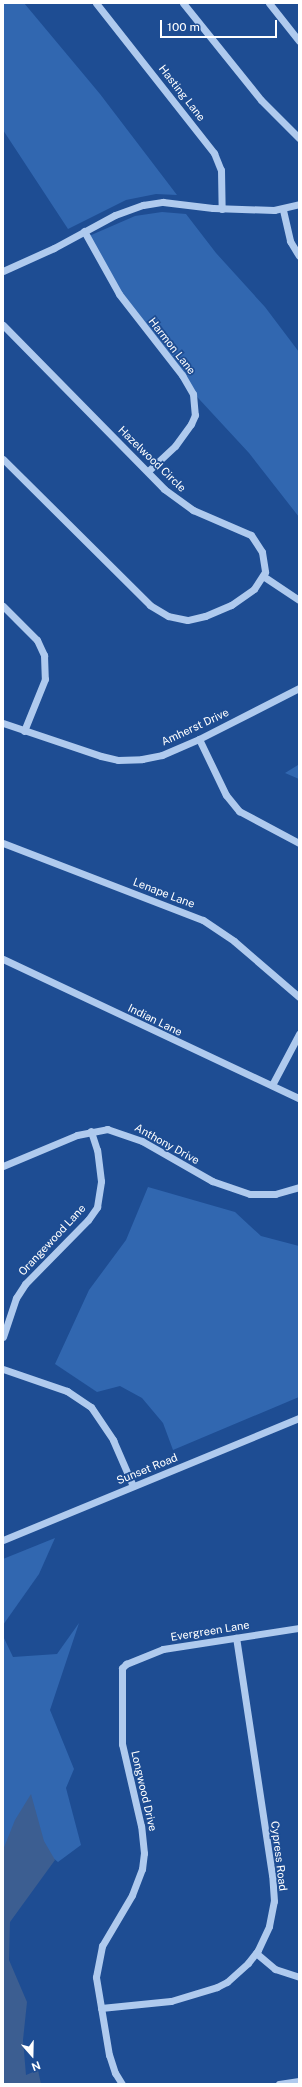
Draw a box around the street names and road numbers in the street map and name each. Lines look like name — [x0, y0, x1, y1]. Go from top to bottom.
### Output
street label: Hasting Lane — [156, 62, 208, 124]
street label: Harmon Lane — [146, 315, 198, 377]
street label: Hazelwood Circle — [115, 423, 189, 495]
street label: Amherst Drive — [159, 706, 231, 748]
street label: Lenape Lane — [131, 875, 197, 911]
street label: Indian Lane — [126, 1001, 184, 1039]
street label: Anthony Drive — [132, 1121, 202, 1167]
street label: Orangewood Lane — [16, 1202, 88, 1278]
street label: Sunset Road — [115, 1451, 179, 1487]
street label: Evergreen Lane — [170, 1618, 250, 1644]
street label: Longwood Drive — [128, 1750, 160, 1832]
street label: Cypress Road — [268, 1820, 290, 1892]

